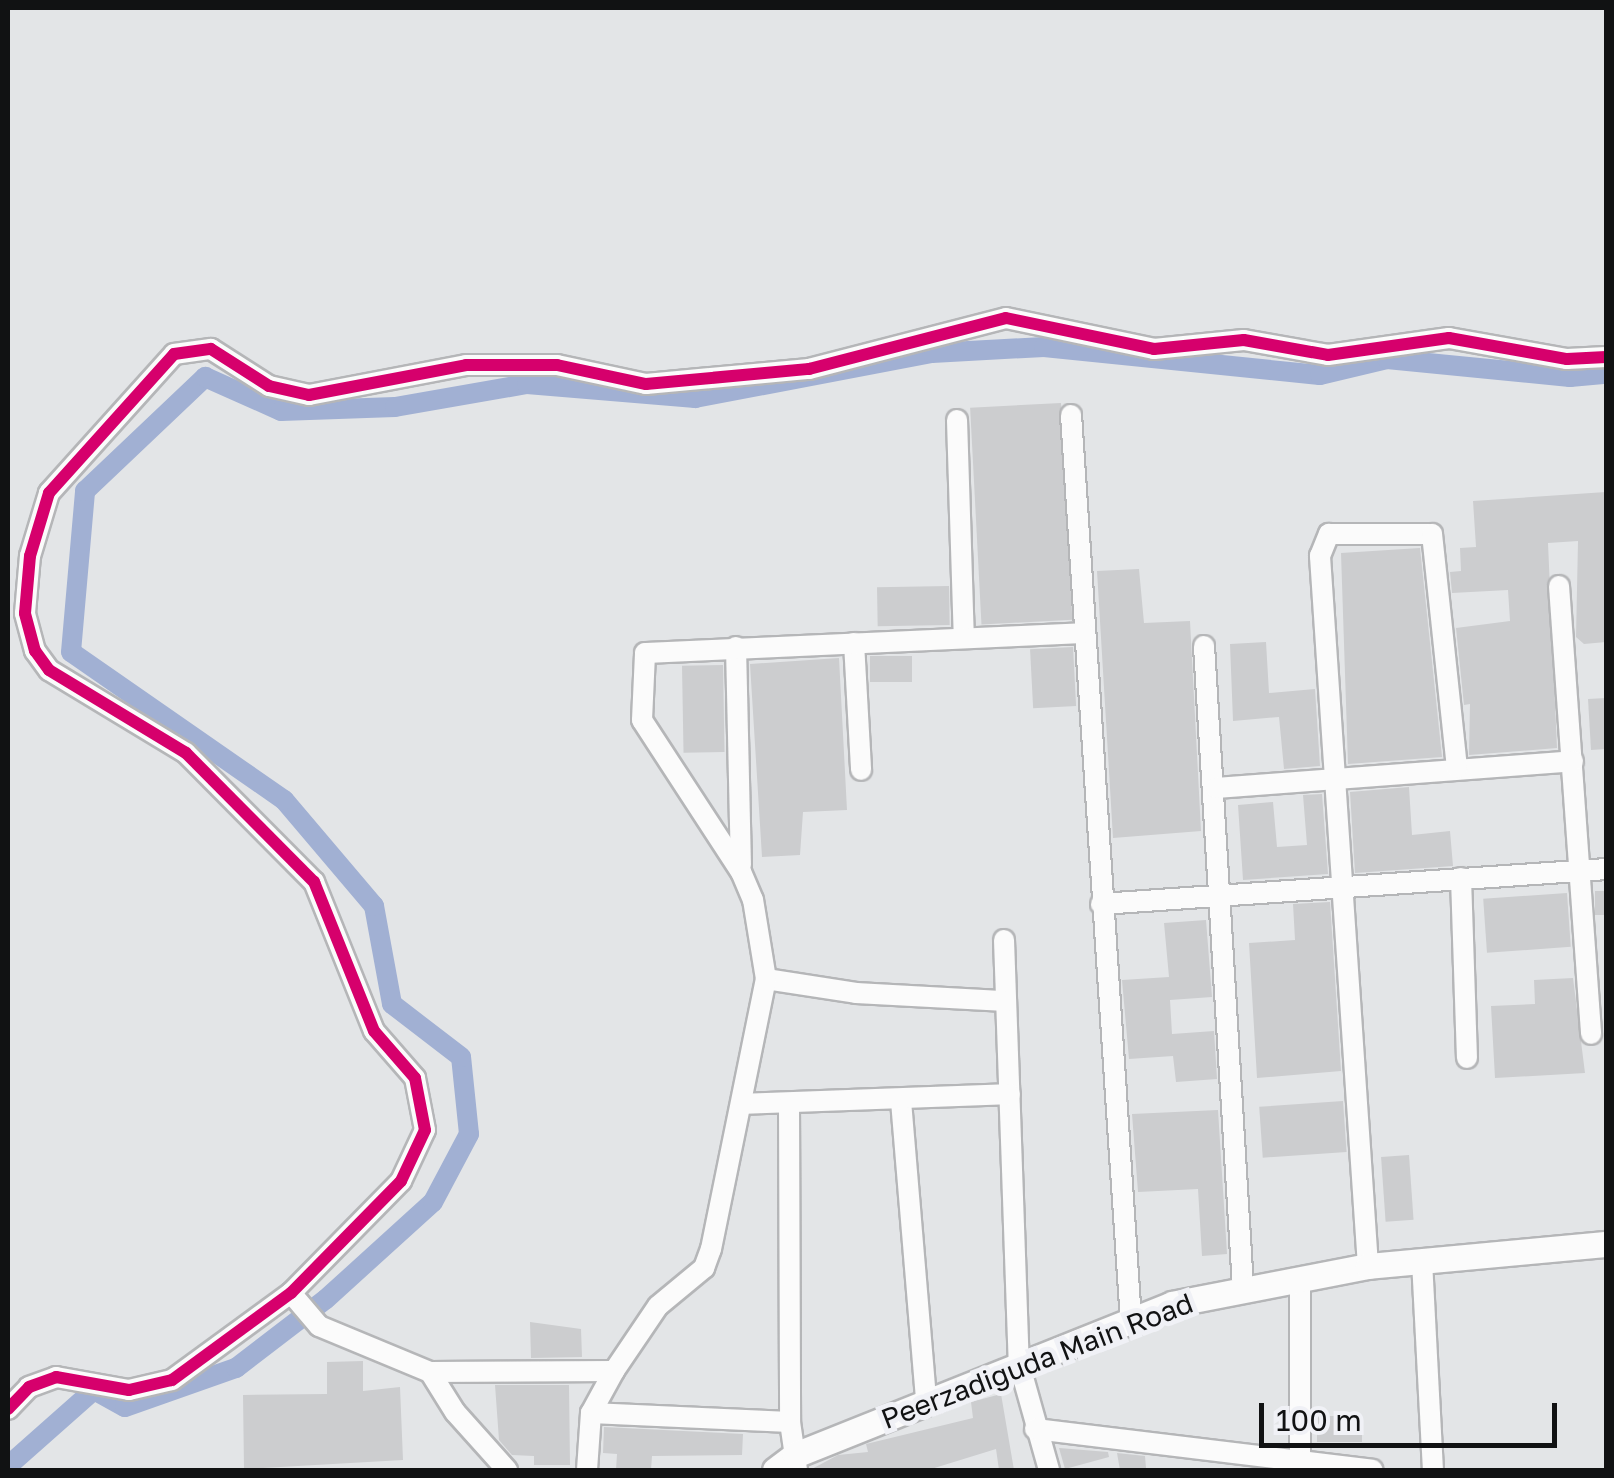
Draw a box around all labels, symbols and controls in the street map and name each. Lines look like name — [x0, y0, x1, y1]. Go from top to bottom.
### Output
street label: Peerzadiguda Main Road — [876, 1286, 1198, 1436]
scale bar — [1264, 1383, 1562, 1445]
text: 100 m — [1276, 1402, 1362, 1438]

